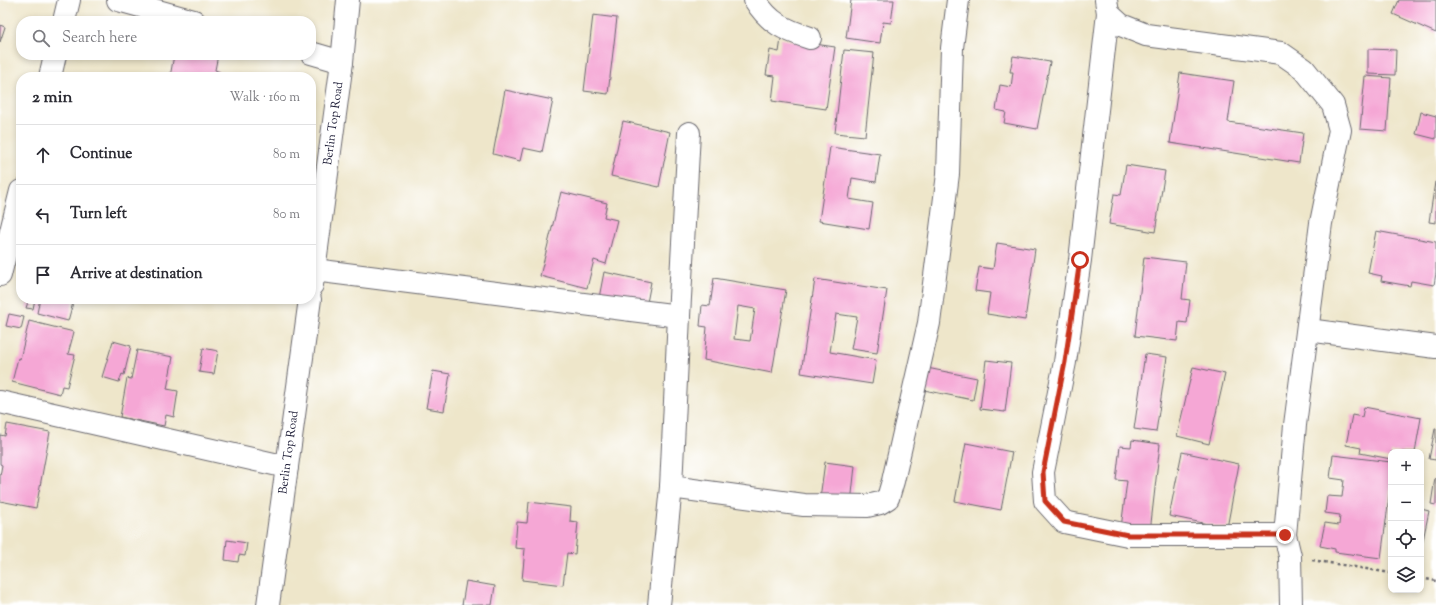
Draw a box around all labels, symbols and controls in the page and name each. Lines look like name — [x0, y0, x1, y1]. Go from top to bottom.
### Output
search box — [16, 16, 316, 60]
icon: search — [30, 27, 52, 49]
text: Search here — [62, 28, 137, 49]
street label: Berlin Top Road — [319, 80, 348, 166]
text: 2 min — [32, 86, 73, 110]
text: Walk · 160 m — [229, 89, 300, 107]
icon: ahead — [32, 144, 54, 166]
text: Continue — [70, 144, 132, 165]
text: 80 m — [273, 146, 300, 164]
icon: left — [32, 204, 54, 226]
text: Turn left — [70, 204, 127, 225]
text: 80 m — [273, 206, 300, 224]
route start — [1071, 251, 1089, 269]
icon: arrive — [32, 264, 54, 286]
text: Arrive at destination — [70, 264, 203, 285]
street label: Berlin Top Road — [274, 409, 304, 495]
map controls — [1388, 449, 1424, 593]
button: + — [1388, 449, 1424, 485]
button: − — [1388, 485, 1424, 521]
button: locate — [1388, 521, 1424, 557]
route end — [1276, 526, 1294, 544]
button: layers — [1388, 557, 1424, 593]

